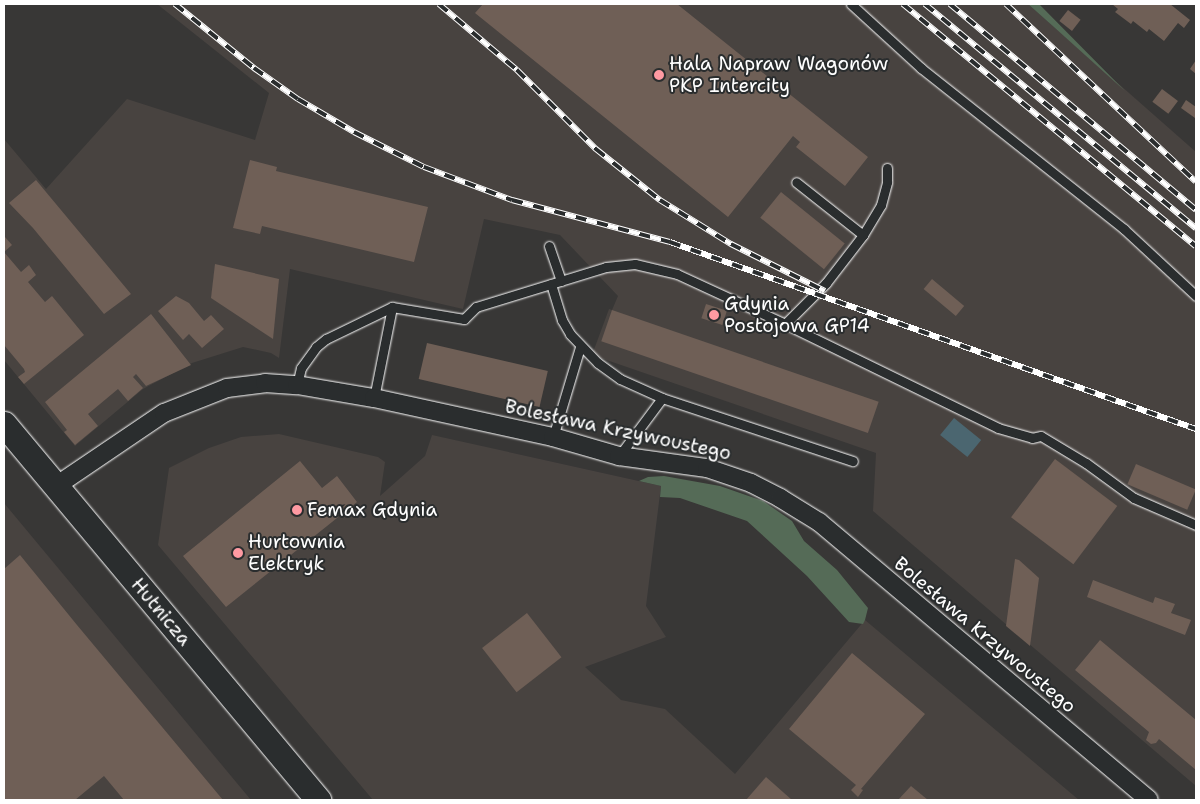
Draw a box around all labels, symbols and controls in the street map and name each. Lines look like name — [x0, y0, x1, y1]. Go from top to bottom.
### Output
place label: Hala Napraw Wagonów PKP Intercity — [669, 53, 888, 97]
marker: Hala Napraw Wagonów PKP Intercity — [653, 69, 665, 81]
place label: Gdynia Postojowa GP14 — [724, 293, 870, 337]
marker: Gdynia Postojowa GP14 — [708, 309, 720, 321]
street label: Bolesława Krzywoustego — [503, 395, 733, 465]
place label: Femax Gdynia — [307, 499, 437, 521]
marker: Femax Gdynia — [291, 504, 303, 516]
place label: Hurtownia Elektryk — [248, 531, 345, 575]
marker: Hurtownia Elektryk — [232, 547, 244, 559]
street label: Bolesława Krzywoustego — [889, 552, 1081, 718]
street label: Hutnicza — [126, 574, 196, 650]

